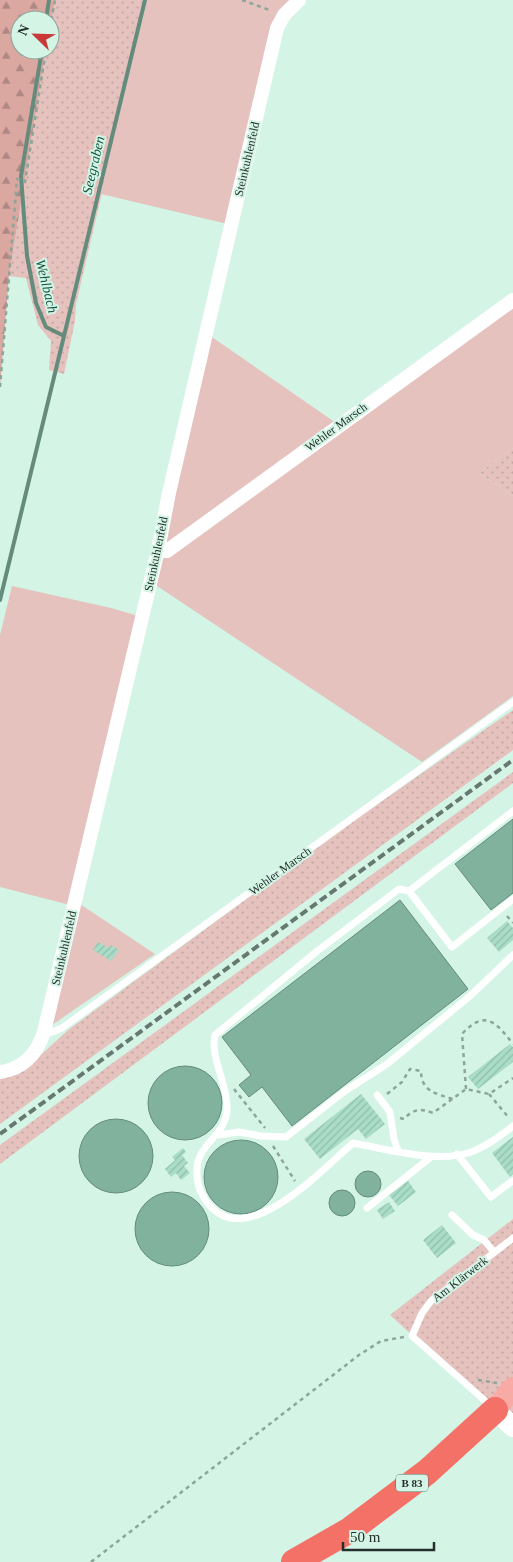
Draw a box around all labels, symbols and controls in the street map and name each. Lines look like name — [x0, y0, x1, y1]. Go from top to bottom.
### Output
north arrow — [10, 10, 60, 60]
text: N — [15, 23, 32, 38]
street label: Steinkuhlenfeld — [232, 120, 262, 198]
water label: Seegraben — [80, 135, 107, 196]
water label: Wehlbach — [33, 258, 60, 314]
street label: Wehler Marsch — [302, 400, 370, 454]
street label: Steinkuhlenfeld — [141, 515, 171, 593]
street label: Wehler Marsch — [246, 844, 314, 898]
street label: Steinkuhlenfeld — [49, 909, 79, 987]
street label: Am Klärwerk — [430, 1253, 490, 1305]
road number: B 83 — [396, 1475, 428, 1492]
scale bar — [343, 1520, 434, 1552]
text: 50 m — [350, 1529, 381, 1545]

